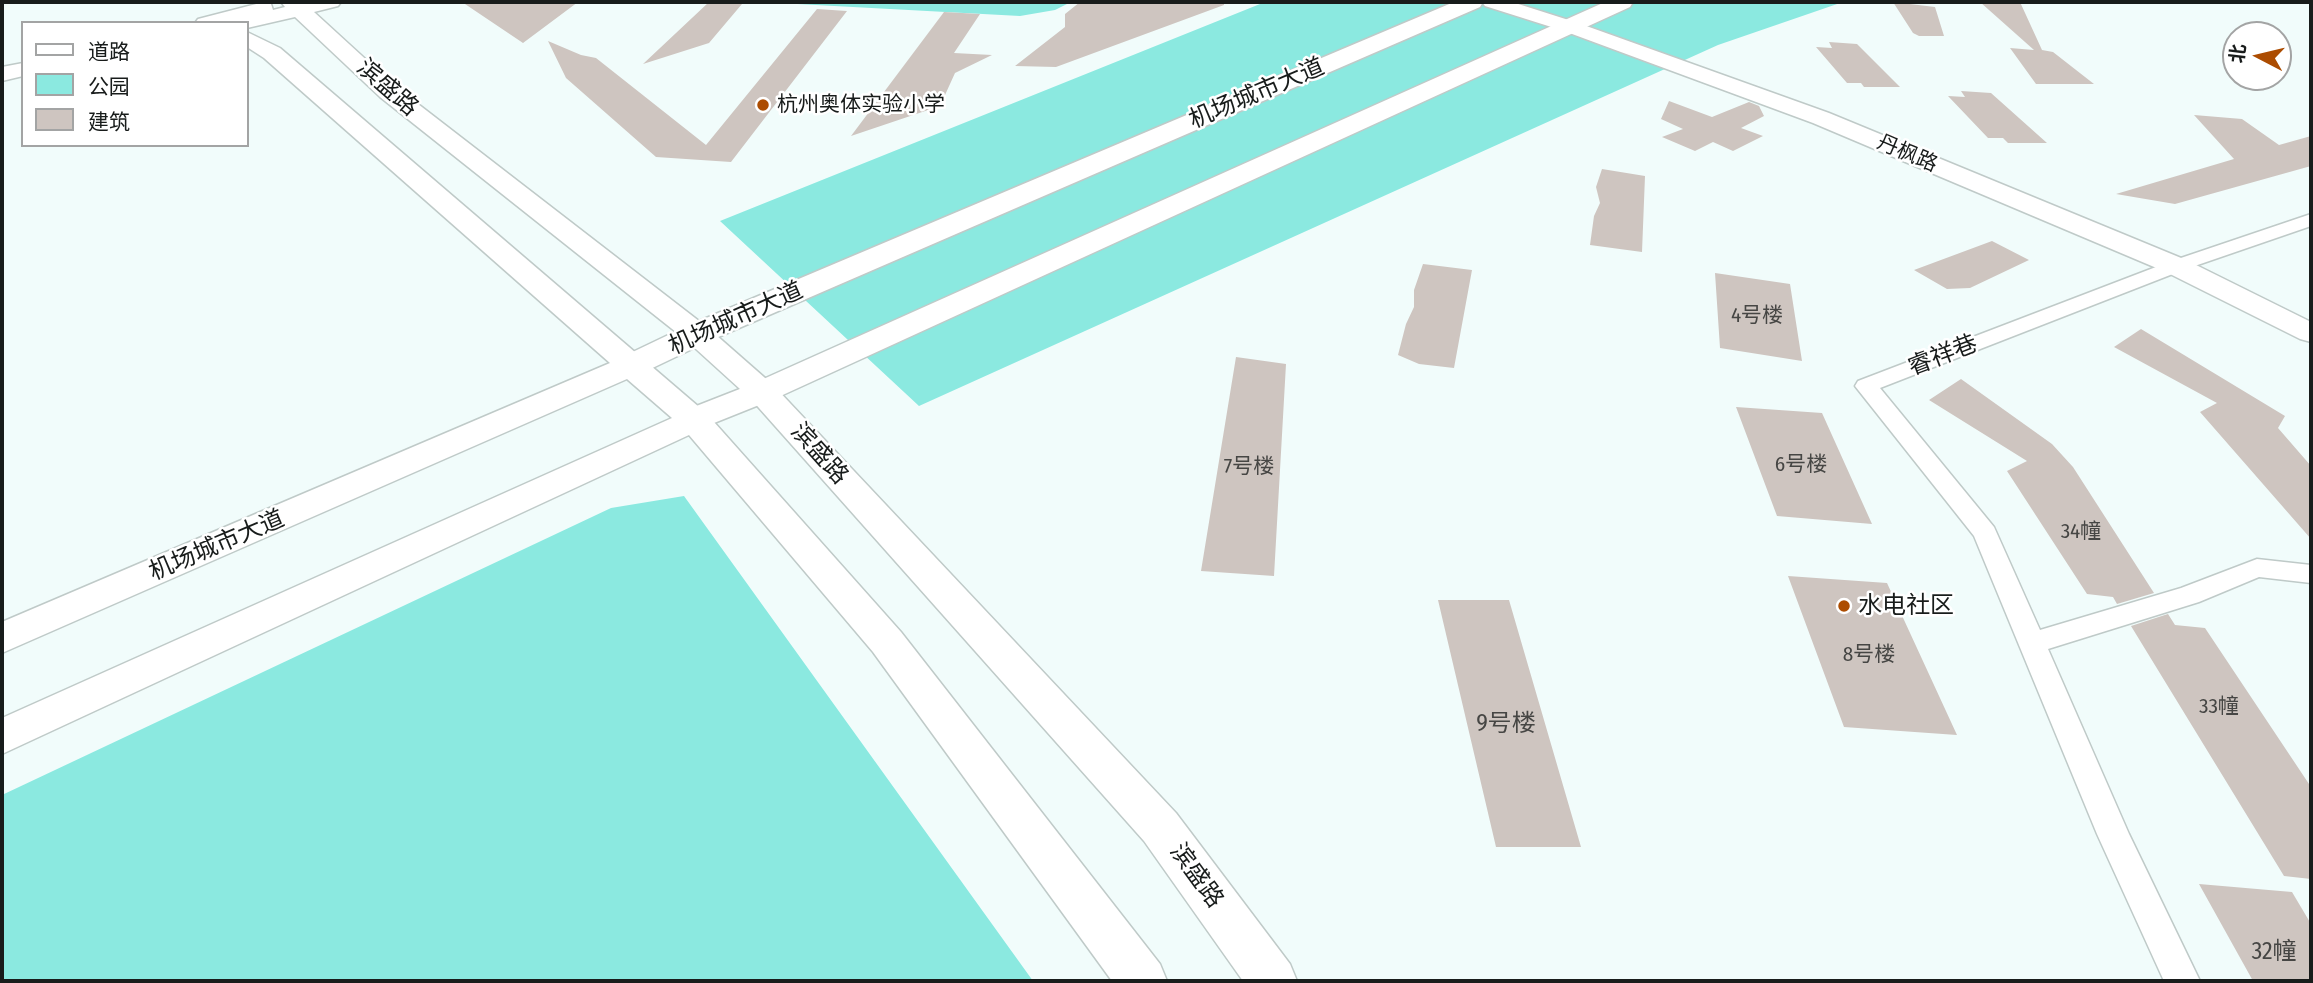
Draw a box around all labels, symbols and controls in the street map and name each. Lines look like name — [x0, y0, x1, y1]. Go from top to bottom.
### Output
legend — [21, 21, 248, 147]
north arrow — [2222, 21, 2292, 91]
text: 道路 — [88, 39, 130, 65]
text: 北 — [2225, 43, 2250, 64]
street label: 机场城市大道 — [1185, 53, 1329, 135]
street label: 滨盛路 — [350, 54, 424, 122]
text: 公园 — [88, 74, 130, 100]
place label: 杭州奥体实验小学 — [777, 92, 945, 118]
marker: 杭州奥体实验小学 — [755, 97, 771, 113]
text: 建筑 — [88, 109, 130, 135]
street label: 丹枫路 — [1873, 130, 1941, 178]
street label: 机场城市大道 — [664, 277, 808, 361]
house number: 4号楼 — [1731, 303, 1783, 329]
street label: 睿祥巷 — [1904, 330, 1982, 382]
street label: 滨盛路 — [784, 418, 854, 490]
house number: 6号楼 — [1775, 452, 1827, 478]
house number: 7号楼 — [1224, 454, 1274, 480]
street label: 机场城市大道 — [145, 505, 289, 587]
house number: 34幢 — [2061, 519, 2101, 545]
place label: 水电社区 — [1858, 592, 1954, 620]
marker: 水电社区 — [1836, 598, 1852, 614]
house number: 8号楼 — [1843, 642, 1895, 668]
house number: 33幢 — [2199, 694, 2239, 720]
house number: 9号楼 — [1476, 710, 1536, 738]
street label: 滨盛路 — [1163, 838, 1229, 914]
house number: 32幢 — [2251, 938, 2297, 966]

